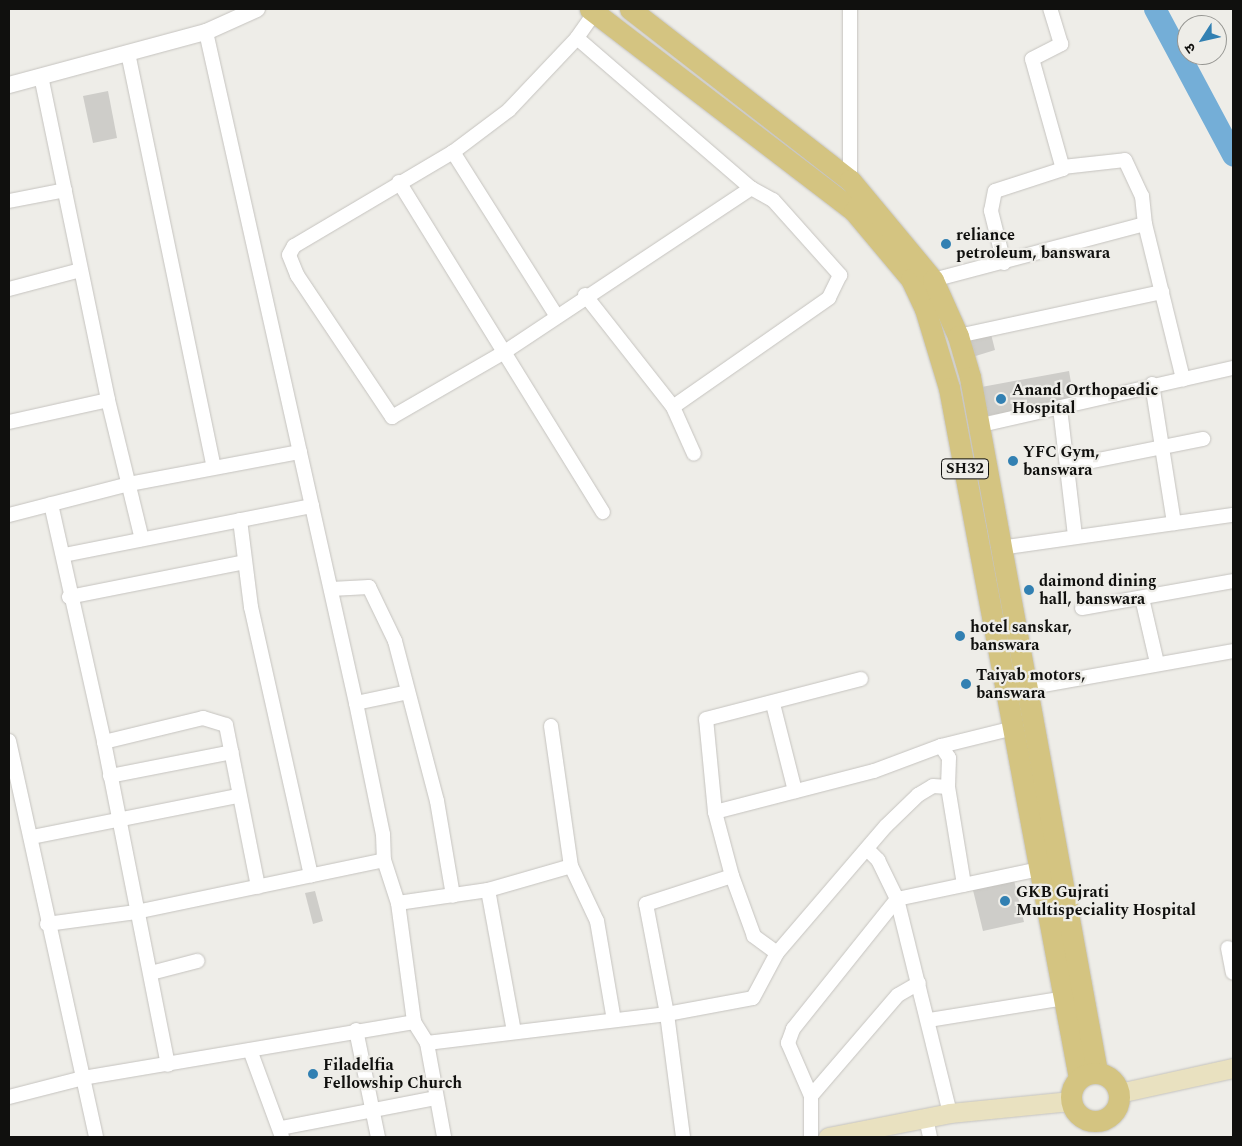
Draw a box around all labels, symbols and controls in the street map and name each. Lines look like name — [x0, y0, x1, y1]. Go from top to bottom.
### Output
north arrow — [1177, 15, 1227, 65]
text: उ — [1179, 39, 1201, 58]
place label: reliance petroleum, banswara — [956, 225, 1110, 263]
marker: reliance petroleum, banswara — [940, 238, 952, 250]
place label: Anand Orthopaedic Hospital — [1012, 380, 1158, 418]
marker: Anand Orthopaedic Hospital — [994, 392, 1008, 406]
place label: YFC Gym, banswara — [1023, 442, 1099, 480]
marker: YFC Gym, banswara — [1007, 455, 1019, 467]
road number: SH32 — [940, 456, 990, 482]
place label: daimond dining hall, banswara — [1039, 571, 1157, 609]
marker: daimond dining hall, banswara — [1023, 584, 1035, 596]
place label: hotel sanskar, banswara — [970, 617, 1072, 655]
marker: hotel sanskar, banswara — [954, 630, 966, 642]
place label: Taiyab motors, banswara — [976, 665, 1085, 703]
marker: Taiyab motors, banswara — [960, 678, 972, 690]
place label: GKB Gujrati Multispeciality Hospital — [1016, 882, 1196, 920]
marker: GKB Gujrati Multispeciality Hospital — [998, 894, 1012, 908]
place label: Filadelfia Fellowship Church — [323, 1055, 462, 1093]
marker: Filadelfia Fellowship Church — [307, 1068, 319, 1080]

